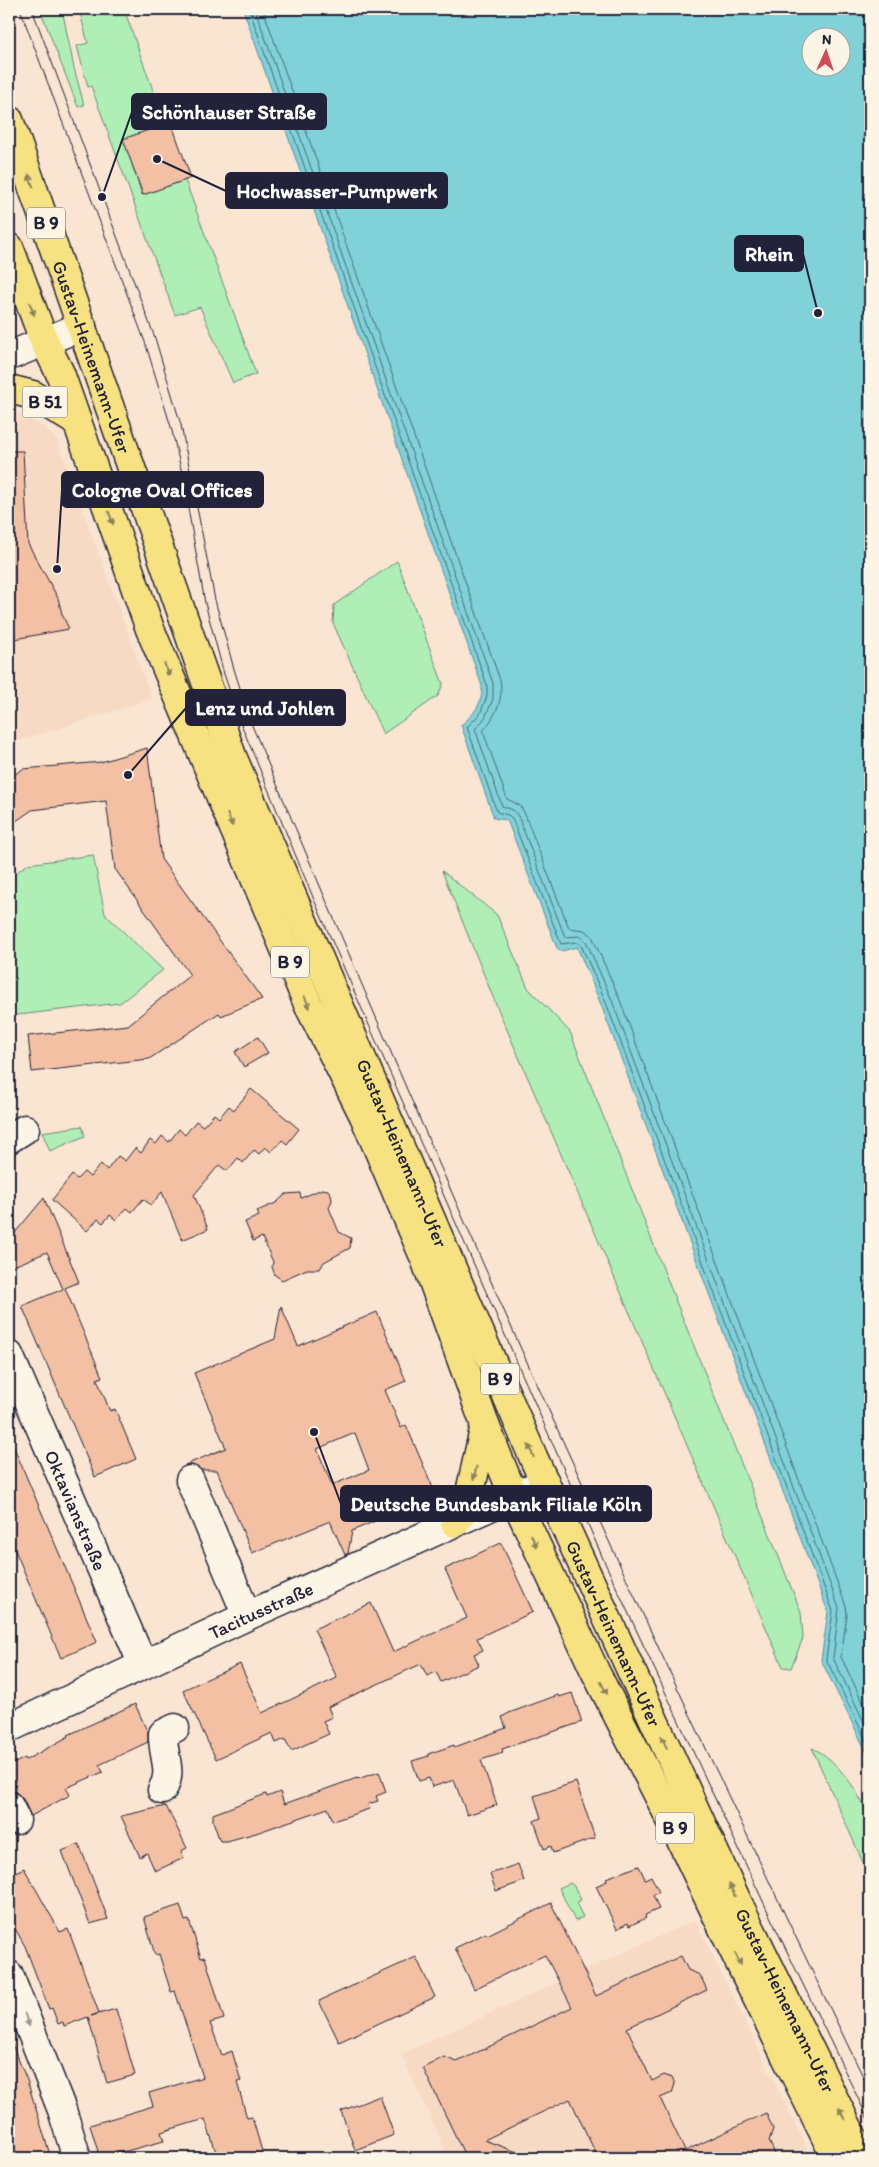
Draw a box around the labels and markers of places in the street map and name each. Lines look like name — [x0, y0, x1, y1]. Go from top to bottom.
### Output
callout: Schönhauser Straße — [132, 94, 326, 129]
callout: Hochwasser-Pumpwerk — [226, 173, 447, 208]
callout: Rhein — [735, 236, 803, 271]
callout: Cologne Oval Offices — [62, 472, 263, 507]
callout: Lenz und Johlen — [186, 690, 345, 725]
callout: Deutsche Bundesbank Filiale Köln — [341, 1486, 651, 1521]

